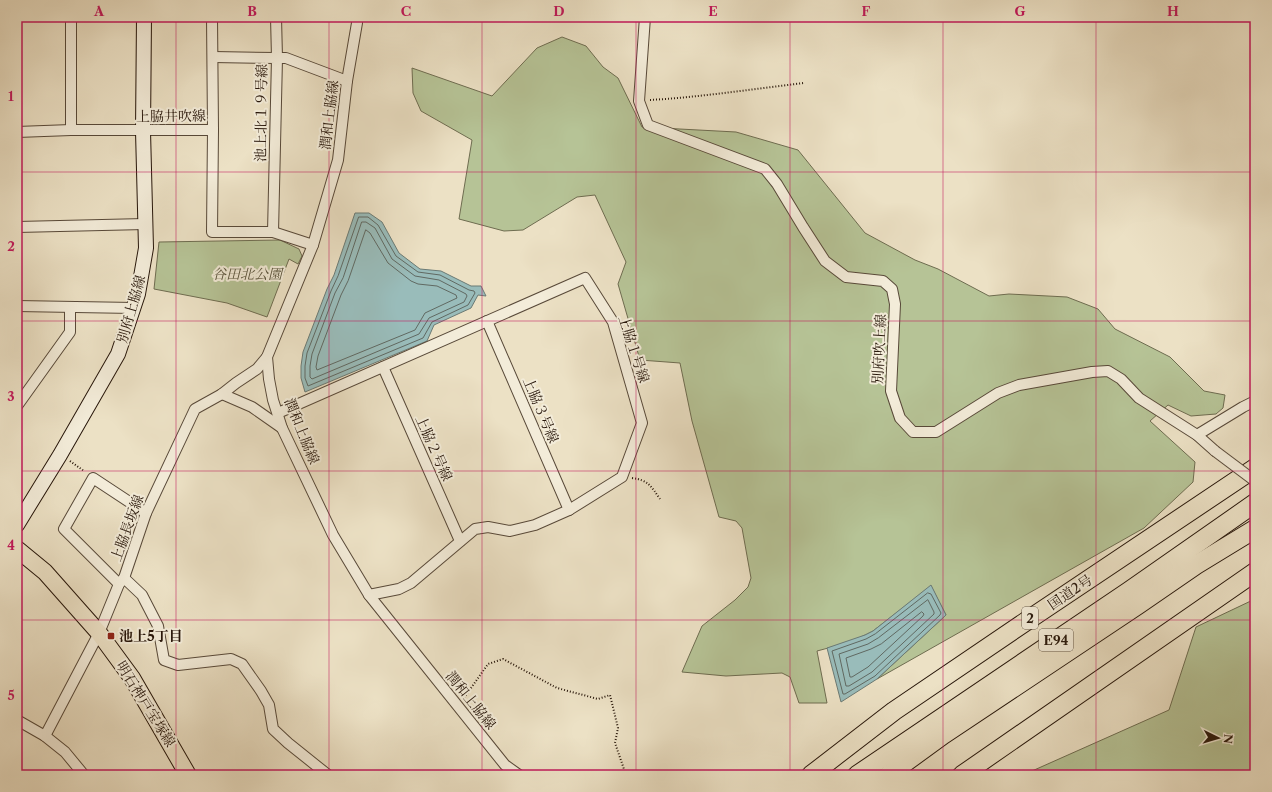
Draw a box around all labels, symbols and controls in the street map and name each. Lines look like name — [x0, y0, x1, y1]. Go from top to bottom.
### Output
text: A — [93, 3, 105, 19]
text: B — [247, 3, 257, 19]
text: C — [401, 3, 411, 19]
text: D — [553, 3, 565, 19]
text: E — [708, 3, 718, 19]
text: F — [862, 3, 871, 19]
text: G — [1014, 3, 1026, 19]
text: H — [1167, 3, 1179, 19]
street label: 池上北１９号線 — [251, 64, 271, 162]
street label: 潤和上脇線 — [316, 79, 342, 151]
text: 1 — [8, 88, 14, 104]
street label: 上脇井吹線 — [136, 106, 206, 126]
text: 2 — [7, 238, 15, 254]
park label: 谷田北公園 — [212, 265, 284, 283]
street label: 別府上脇線 — [113, 273, 149, 345]
street label: 上脇１号線 — [615, 313, 653, 385]
street label: 別府吹上線 — [868, 314, 890, 384]
street label: 上脇３号線 — [519, 374, 563, 446]
text: 3 — [7, 388, 15, 404]
street label: 潤和上脇線 — [281, 395, 323, 467]
street label: 上脇２号線 — [412, 412, 456, 484]
street label: 上脇長坂線 — [107, 492, 147, 564]
text: 4 — [7, 537, 15, 553]
street label: 国道2号 — [1044, 571, 1096, 613]
road number: 2 — [1022, 607, 1038, 629]
place label: 池上5丁目 — [119, 627, 183, 645]
road number: E94 — [1039, 629, 1073, 651]
marker: 池上5丁目 — [106, 631, 116, 641]
street label: 明石神戸宝塚線 — [112, 658, 180, 750]
street label: 潤和上脇線 — [442, 667, 500, 733]
text: 5 — [7, 687, 15, 703]
north arrow — [1198, 718, 1238, 758]
text: N — [1221, 733, 1235, 745]

